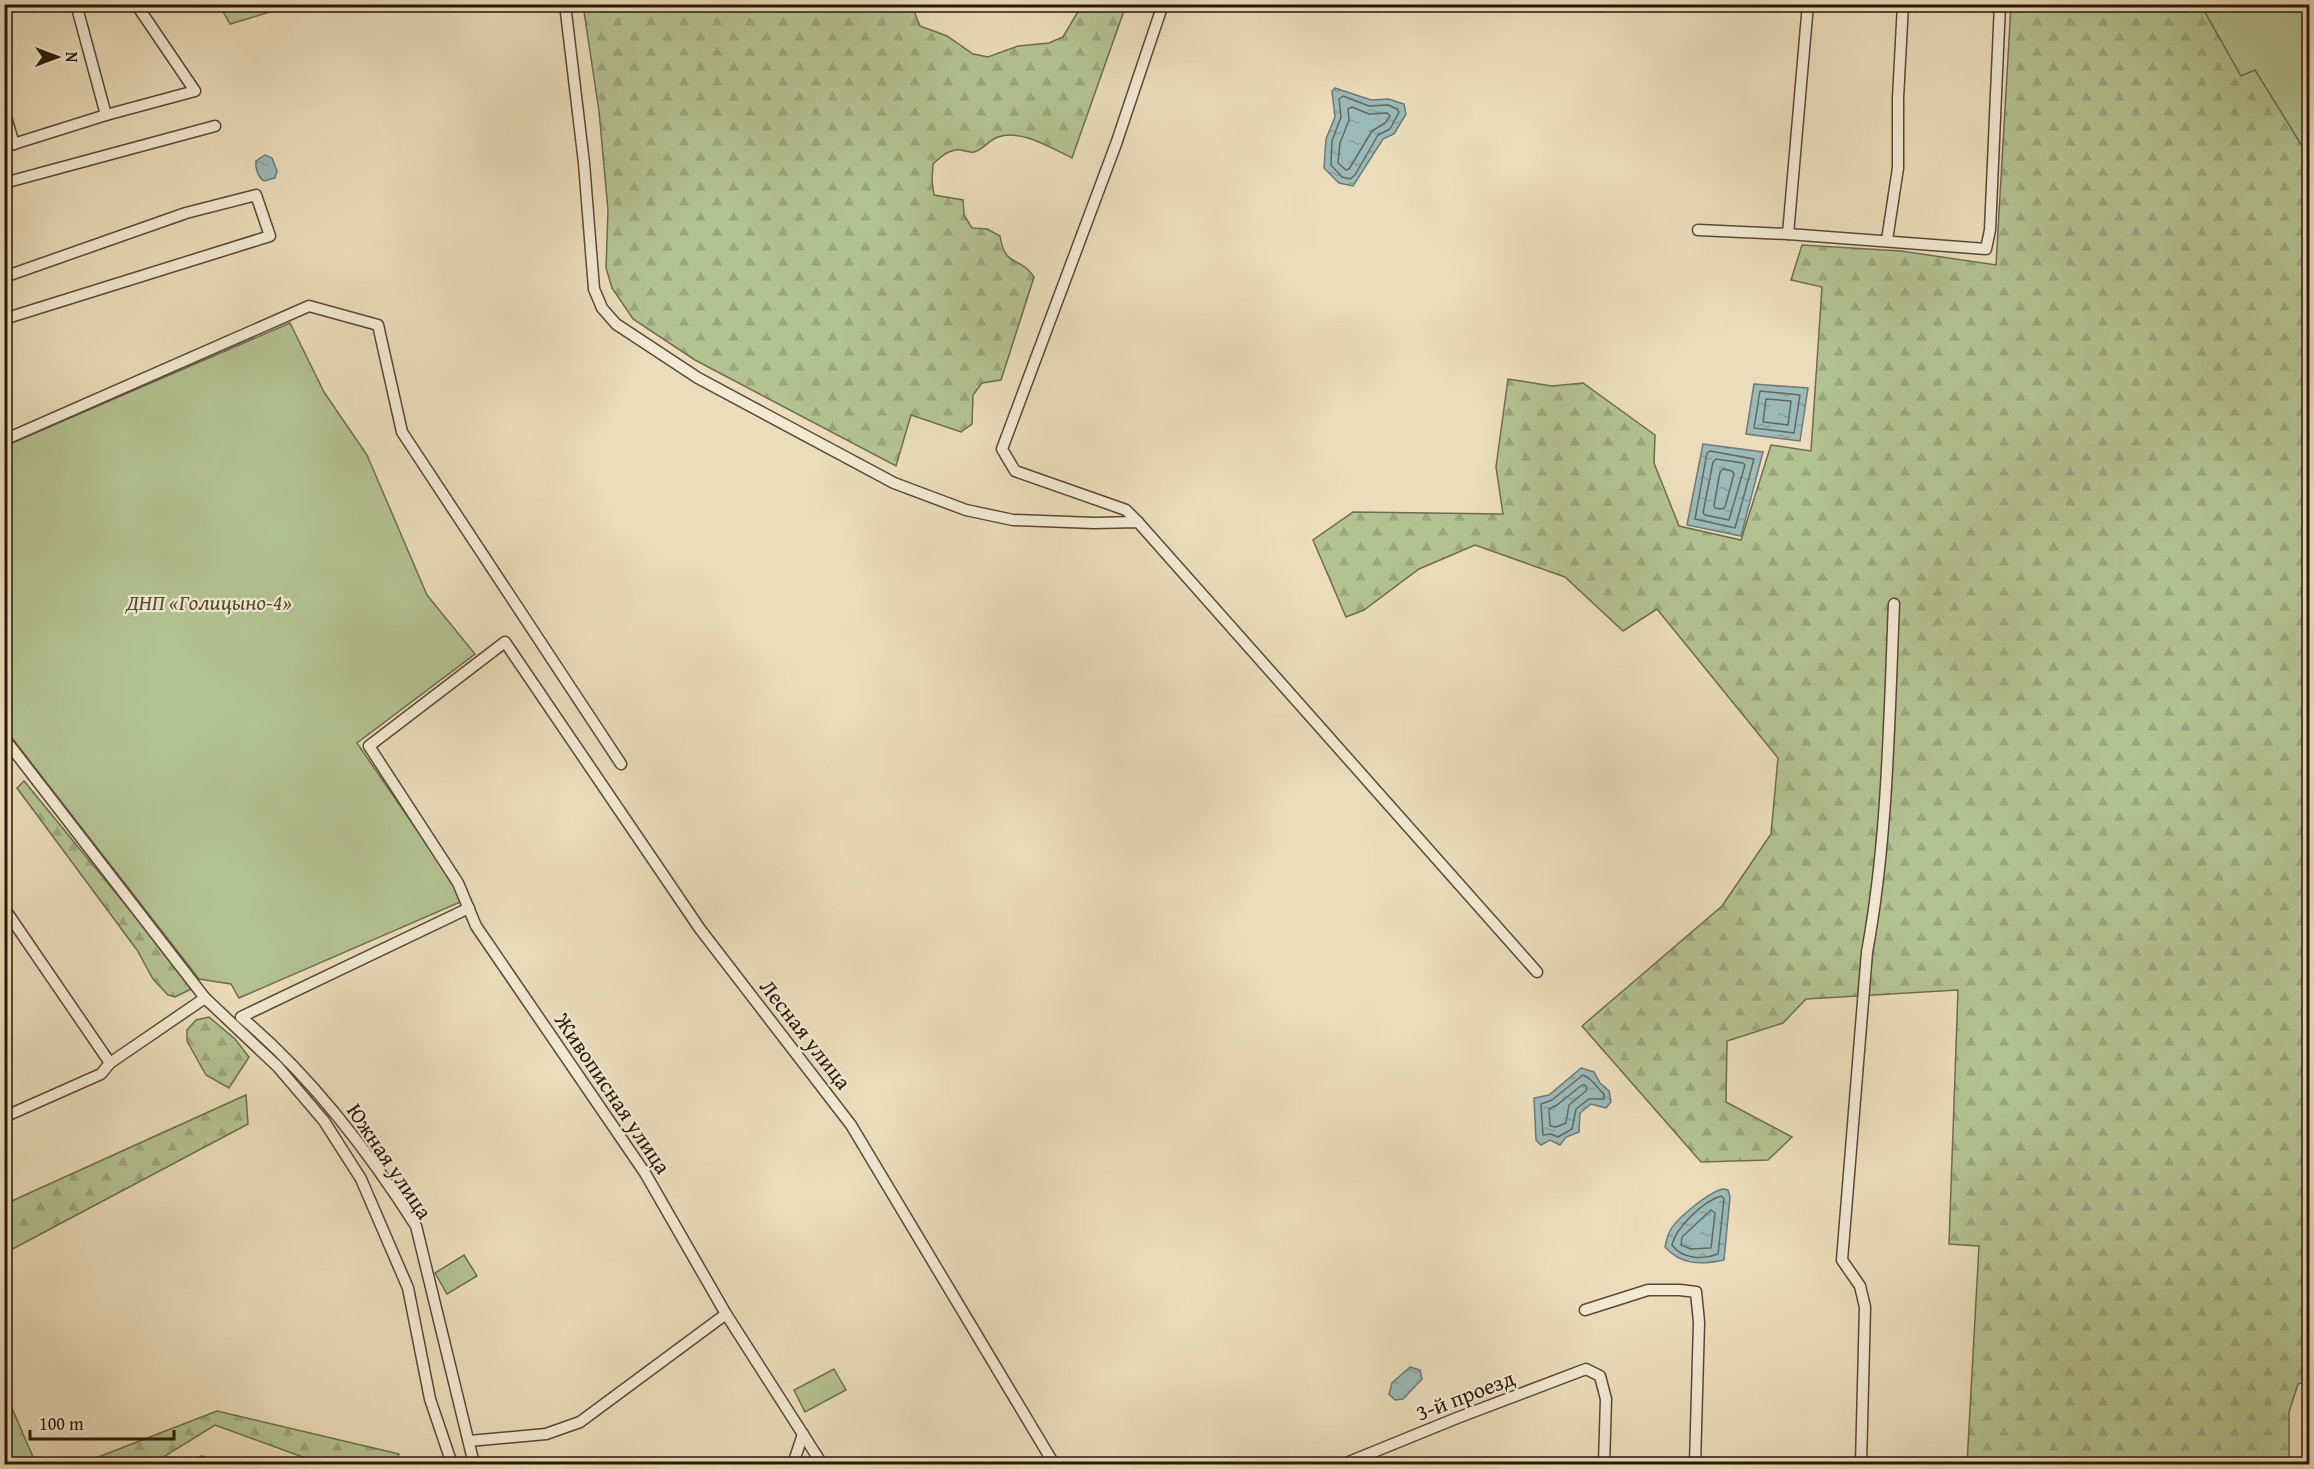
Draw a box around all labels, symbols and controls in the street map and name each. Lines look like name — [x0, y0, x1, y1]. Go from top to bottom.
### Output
north arrow — [27, 27, 87, 87]
text: N — [60, 52, 84, 63]
park label: ДНП «Голицыно-4» — [124, 586, 292, 618]
street label: Лесная улица — [753, 972, 860, 1097]
street label: Живописная улица — [546, 1005, 679, 1180]
street label: Южная улица — [339, 1097, 441, 1226]
street label: 3-й проезд — [1411, 1362, 1519, 1428]
scale bar — [30, 1403, 174, 1441]
text: 100 m — [39, 1410, 84, 1437]

